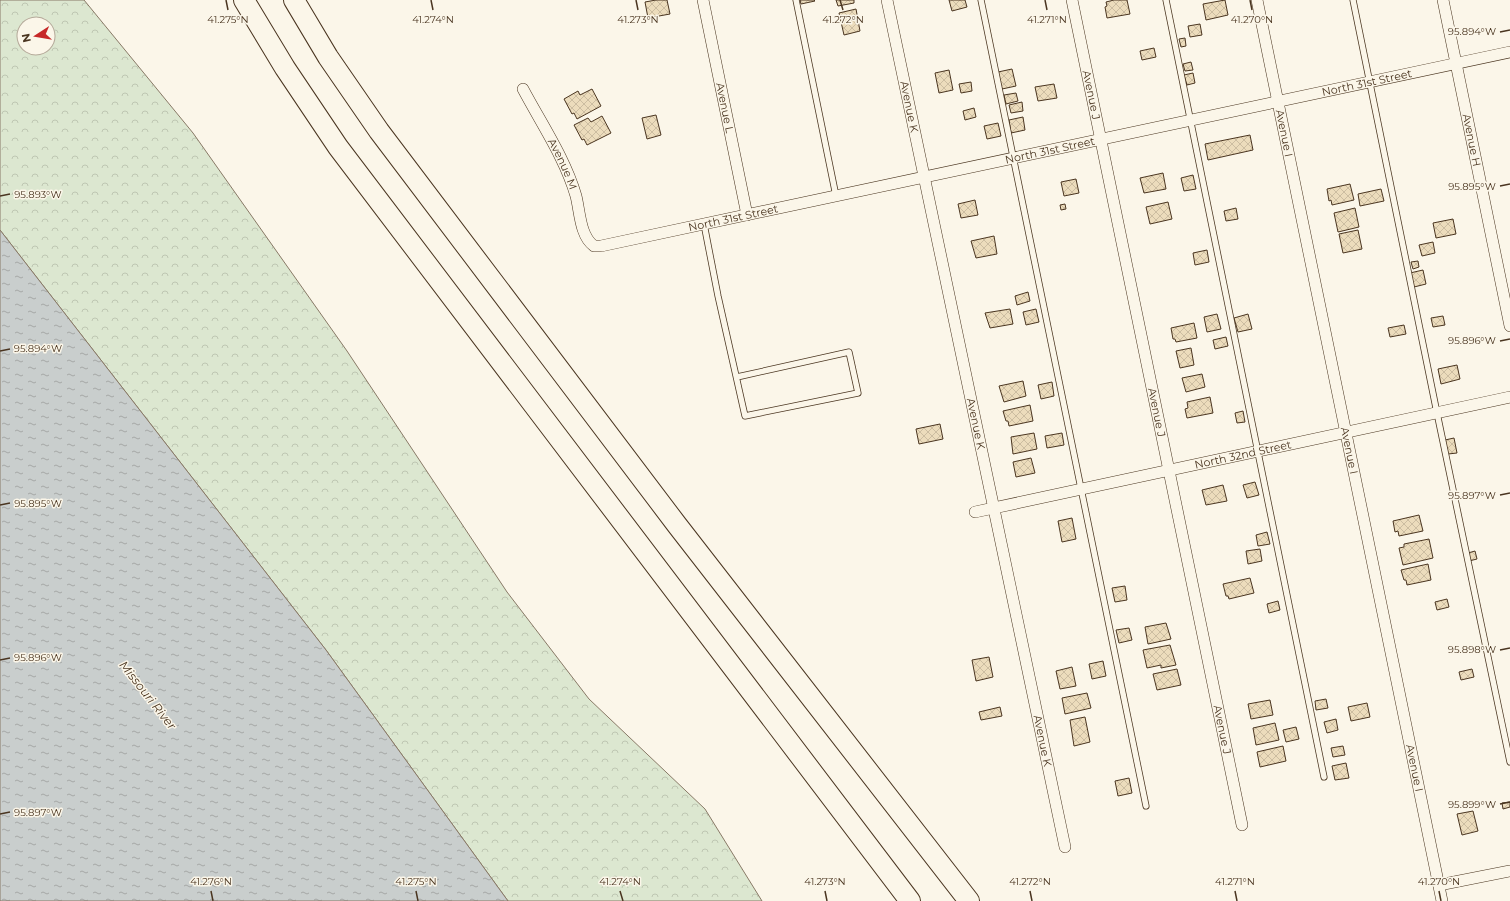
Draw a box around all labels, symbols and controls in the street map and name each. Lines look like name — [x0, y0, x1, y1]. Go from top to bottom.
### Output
text: 41.275°N — [207, 13, 249, 26]
text: 41.274°N — [412, 13, 454, 26]
text: 41.273°N — [617, 13, 659, 26]
text: 41.272°N — [822, 13, 864, 26]
text: 41.271°N — [1027, 13, 1067, 26]
text: 41.270°N — [1231, 13, 1273, 26]
north arrow — [16, 16, 56, 56]
text: 95.894°W — [1448, 25, 1496, 38]
text: N — [18, 32, 34, 44]
street label: North 31st Street — [1321, 66, 1413, 99]
street label: Avenue J — [1080, 69, 1103, 121]
street label: Avenue K — [897, 80, 922, 134]
street label: Avenue L — [713, 81, 737, 135]
street label: Avenue I — [1273, 108, 1296, 158]
street label: Avenue H — [1460, 112, 1484, 168]
street label: North 31st Street — [1004, 134, 1097, 167]
street label: Avenue M — [545, 136, 581, 192]
text: 95.895°W — [1448, 180, 1496, 193]
text: 95.893°W — [14, 188, 62, 201]
street label: North 31st Street — [687, 201, 780, 234]
text: 95.896°W — [1448, 334, 1496, 347]
text: 95.894°W — [14, 342, 62, 355]
street label: Avenue J — [1145, 386, 1169, 438]
street label: Avenue K — [964, 397, 988, 451]
street label: Avenue I — [1338, 426, 1361, 475]
street label: North 32nd Street — [1193, 437, 1293, 472]
text: 95.897°W — [1448, 489, 1496, 502]
text: 95.895°W — [14, 497, 62, 510]
text: 95.898°W — [1448, 643, 1496, 656]
text: 95.896°W — [14, 651, 62, 664]
water label: Missouri River — [116, 658, 180, 733]
street label: Avenue J — [1210, 704, 1234, 756]
street label: Avenue K — [1030, 714, 1055, 768]
street label: Avenue I — [1403, 743, 1426, 793]
text: 95.899°W — [1448, 798, 1496, 811]
text: 95.897°W — [14, 806, 62, 819]
text: 41.276°N — [190, 875, 232, 888]
text: 41.275°N — [395, 875, 437, 888]
text: 41.274°N — [599, 875, 641, 888]
text: 41.273°N — [804, 875, 846, 888]
text: 41.272°N — [1009, 875, 1051, 888]
text: 41.271°N — [1215, 875, 1255, 888]
text: 41.270°N — [1418, 875, 1460, 888]

